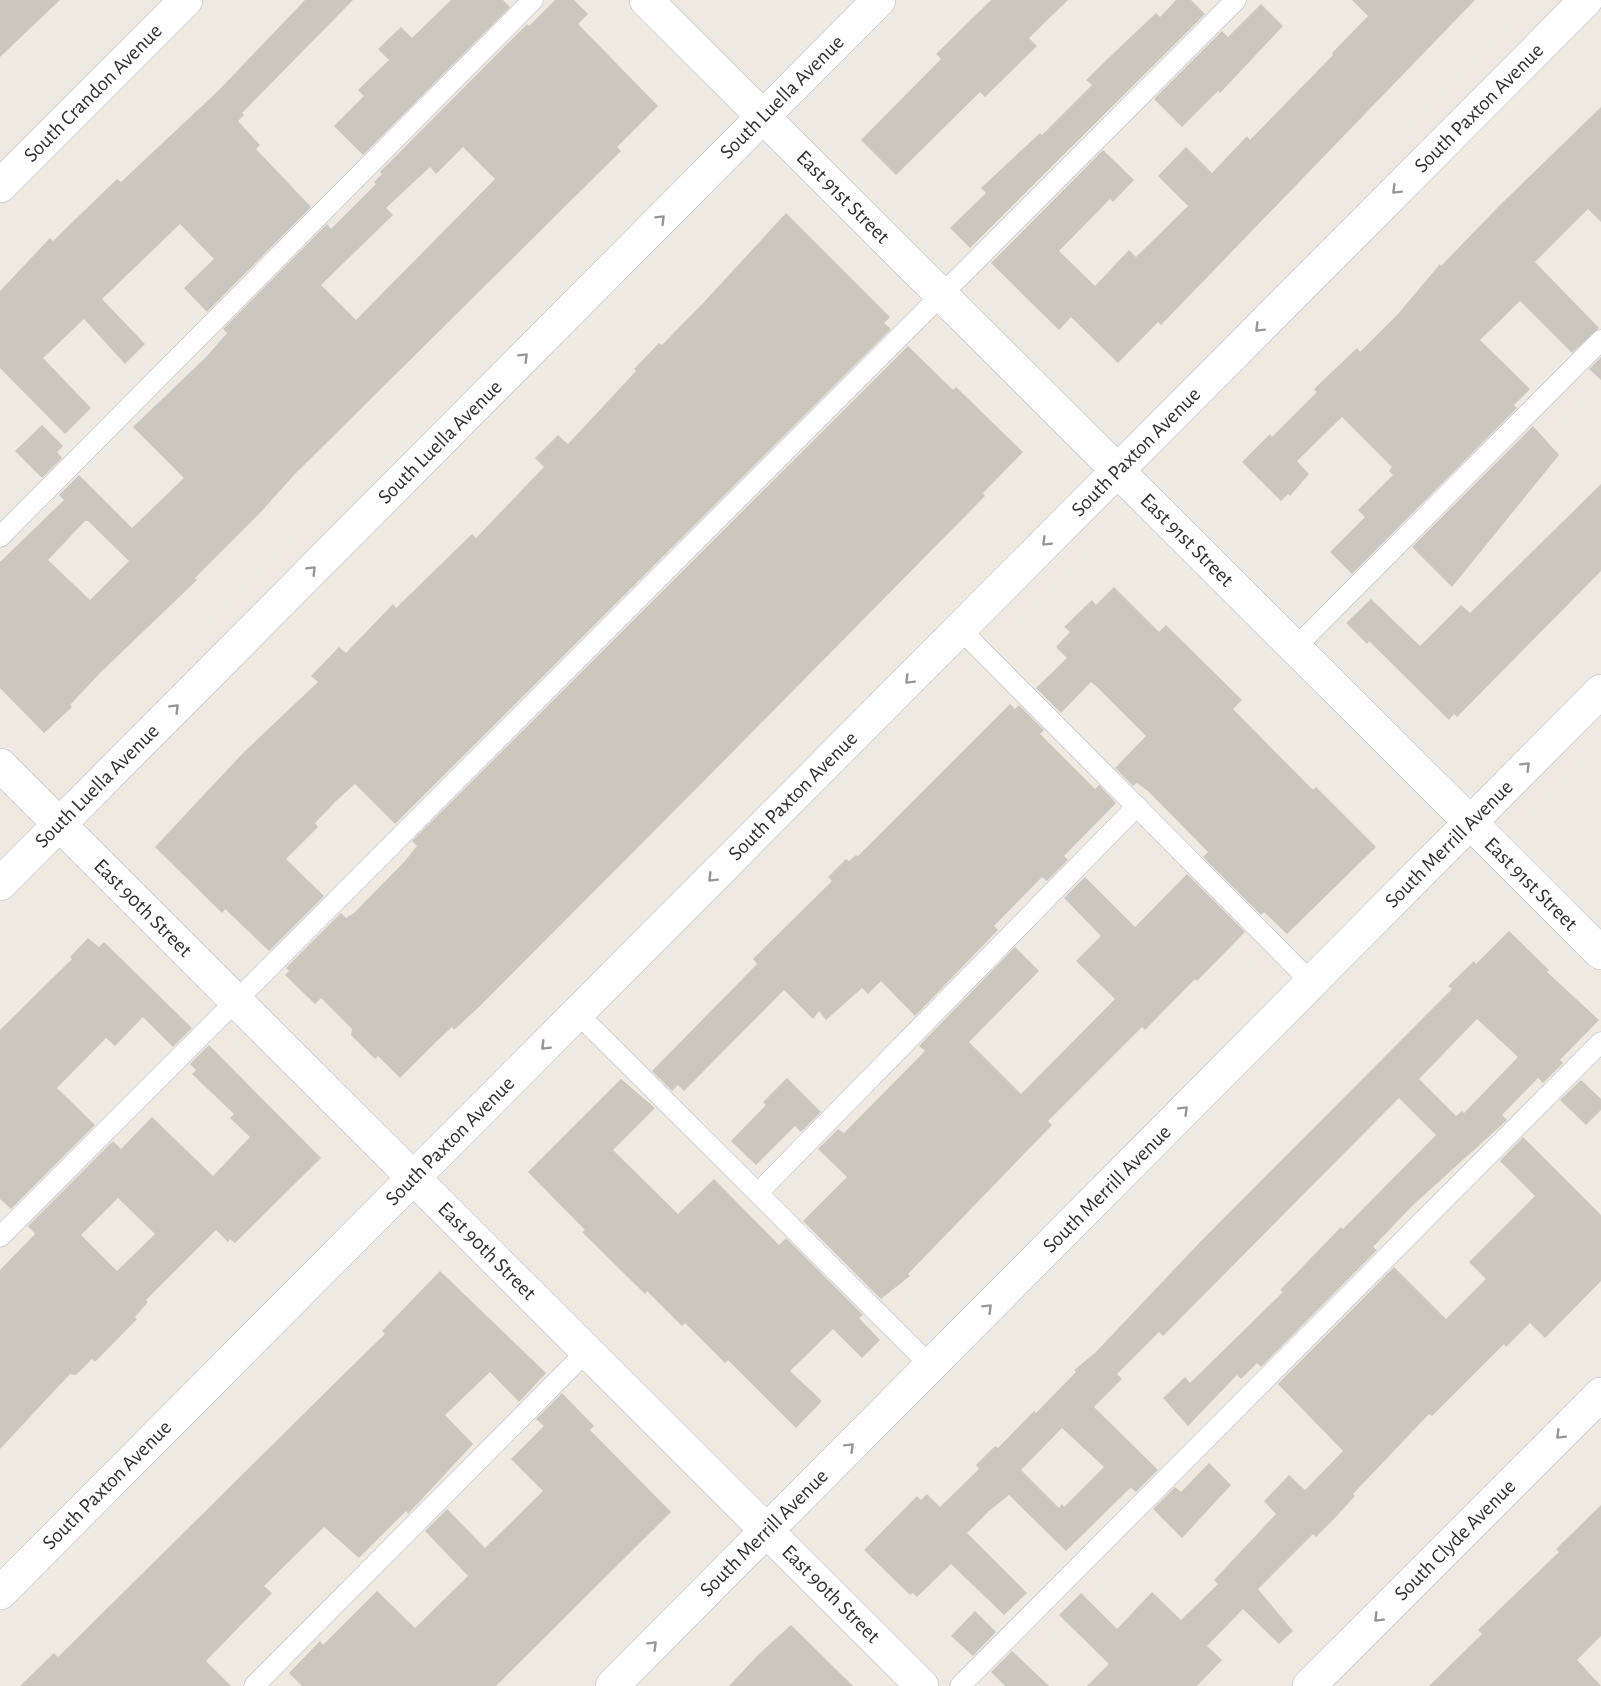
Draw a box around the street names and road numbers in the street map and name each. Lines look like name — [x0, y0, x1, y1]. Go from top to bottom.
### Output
street label: South Crandon Avenue — [20, 20, 166, 166]
street label: South Luella Avenue — [716, 31, 848, 163]
street label: South Paxton Avenue — [1410, 39, 1548, 177]
street label: East 91st Street — [793, 147, 894, 248]
street label: South Luella Avenue — [374, 376, 506, 508]
street label: South Paxton Avenue — [1067, 383, 1205, 521]
street label: East 91st Street — [1137, 490, 1238, 591]
street label: South Luella Avenue — [31, 720, 163, 852]
street label: South Paxton Avenue — [724, 727, 862, 865]
street label: South Merrill Avenue — [1381, 776, 1517, 912]
street label: East 91st Street — [1481, 834, 1582, 935]
street label: East 90th Street — [90, 855, 196, 961]
street label: South Paxton Avenue — [381, 1072, 519, 1210]
street label: South Merrill Avenue — [1039, 1121, 1175, 1257]
street label: East 90th Street — [434, 1198, 540, 1304]
street label: South Paxton Avenue — [38, 1416, 176, 1554]
street label: South Merrill Avenue — [696, 1465, 832, 1601]
street label: South Clyde Avenue — [1390, 1475, 1520, 1605]
street label: East 90th Street — [778, 1541, 884, 1647]

